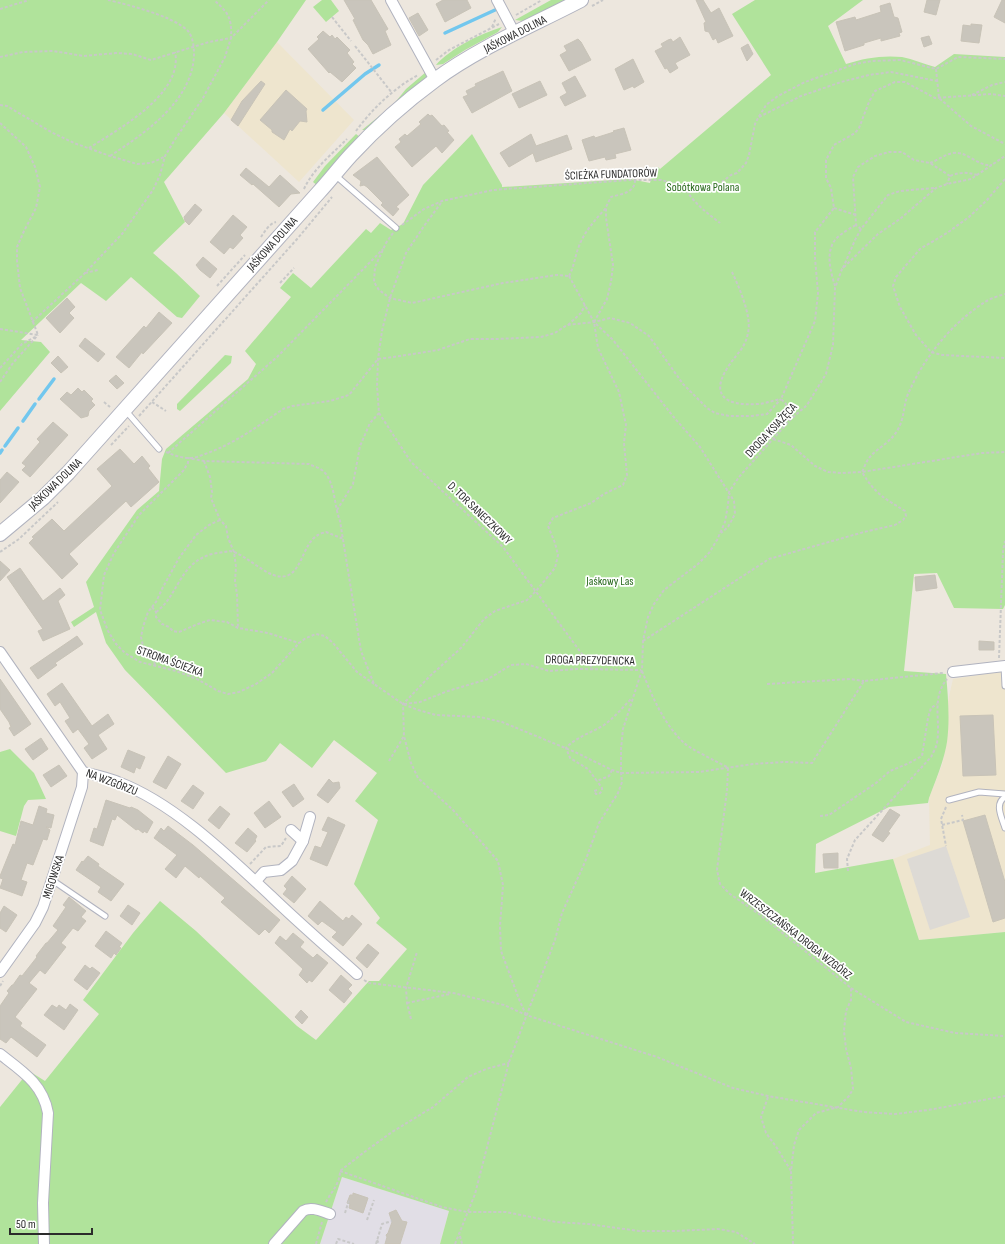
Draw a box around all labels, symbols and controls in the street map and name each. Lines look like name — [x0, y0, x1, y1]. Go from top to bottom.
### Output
street label: JAŚKOWA DOLINA — [480, 12, 550, 57]
street label: ŚCIEŻKA FUNDATORÓW — [565, 165, 658, 184]
park label: Sobótkowa Polana — [667, 180, 740, 195]
street label: JAŚKOWA DOLINA — [243, 213, 301, 276]
street label: DROGA KSIĄŻĘCA — [742, 399, 801, 461]
street label: JAŚKOWA DOLINA — [25, 455, 86, 514]
street label: D. TOR SANECZKOWY — [444, 479, 515, 548]
park label: Jaśkowy Las — [585, 574, 634, 589]
street label: STROMA ŚCIEŻKA — [135, 643, 206, 681]
street label: DROGA PREZYDENCKA — [545, 652, 636, 669]
street label: NA WZGÓRZU — [84, 766, 140, 799]
street label: MIGOWSKA — [39, 853, 68, 901]
street label: WRZESZCZAŃSKA DROGA WZGÓRZ — [737, 886, 855, 983]
scale bar — [10, 1210, 92, 1236]
text: 50 m — [16, 1217, 36, 1232]

